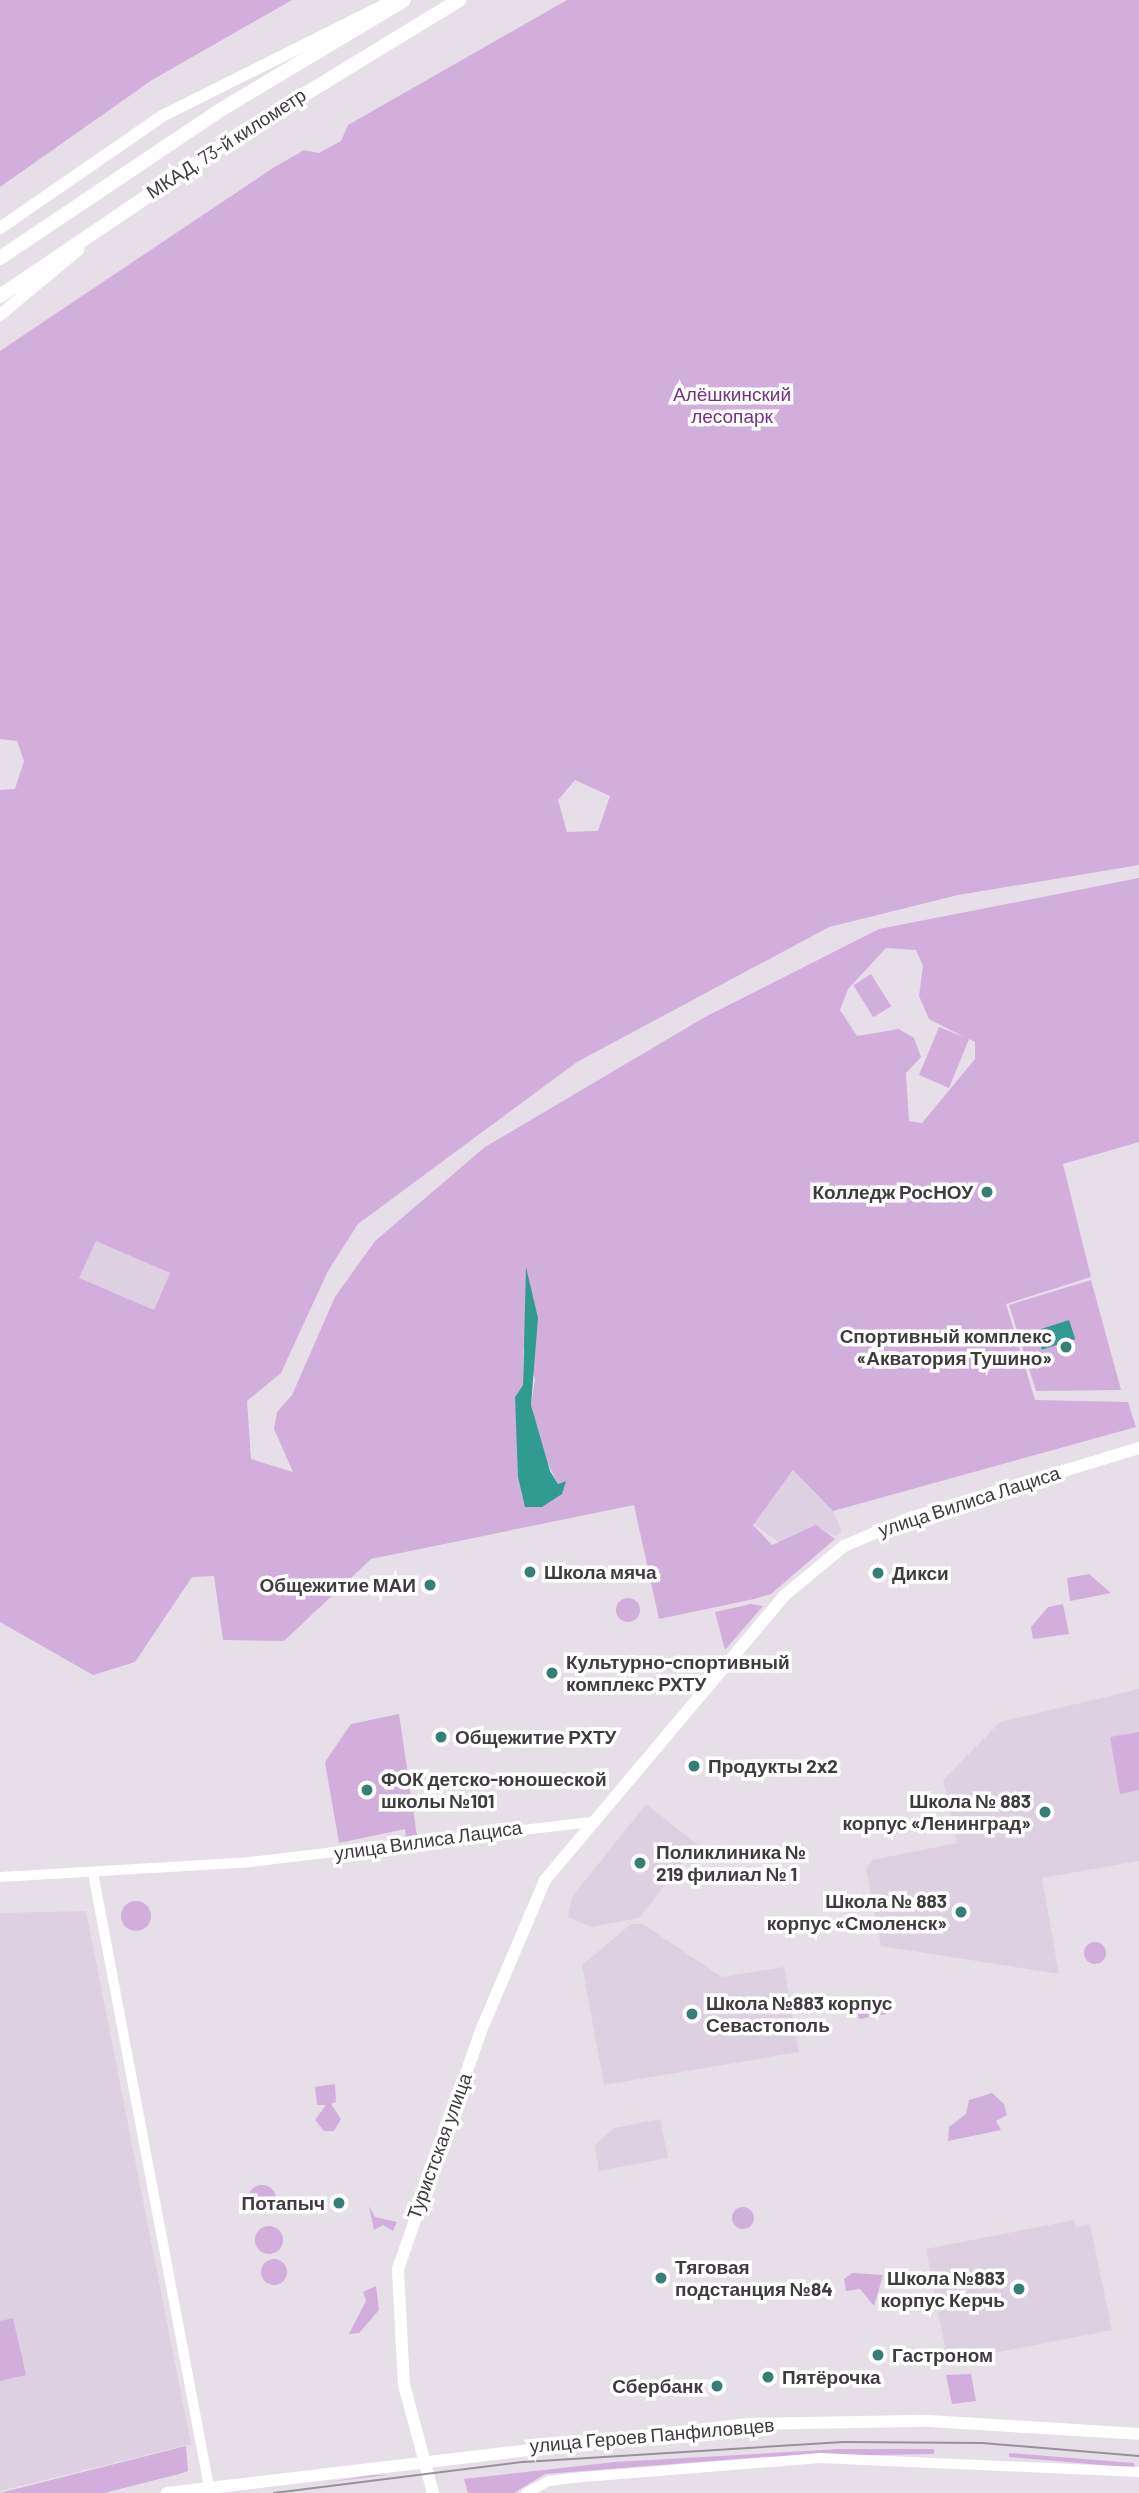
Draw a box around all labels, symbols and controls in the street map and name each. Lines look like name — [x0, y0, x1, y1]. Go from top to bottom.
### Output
street label: МКАД, 73-й километр — [142, 83, 310, 203]
park label: Алёшкинский лесопарк — [673, 383, 791, 427]
place label: Колледж РосНОУ — [813, 1181, 973, 1203]
marker: Колледж РосНОУ — [979, 1184, 995, 1200]
place label: Спортивный комплекс «Акватория Тушино» — [840, 1325, 1052, 1369]
marker: Спортивный комплекс «Акватория Тушино» — [1058, 1339, 1074, 1355]
street label: улица Вилиса Лациса — [875, 1461, 1063, 1541]
place label: Школа мяча — [544, 1561, 657, 1583]
place label: Дикси — [892, 1562, 949, 1584]
marker: Школа мяча — [522, 1564, 538, 1580]
marker: Дикси — [870, 1565, 886, 1581]
place label: Общежитие МАИ — [259, 1574, 416, 1596]
marker: Общежитие МАИ — [422, 1577, 438, 1593]
place label: Культурно-спортивный комплекс РХТУ — [566, 1651, 790, 1695]
marker: Культурно-спортивный комплекс РХТУ — [544, 1665, 560, 1681]
place label: Общежитие РХТУ — [455, 1726, 616, 1748]
marker: Общежитие РХТУ — [433, 1729, 449, 1745]
place label: Продукты 2x2 — [708, 1755, 838, 1777]
marker: Продукты 2x2 — [686, 1758, 702, 1774]
place label: ФОК детско-юношеской школы №101 — [381, 1768, 607, 1812]
marker: ФОК детско-юношеской школы №101 — [359, 1782, 375, 1798]
place label: Школа № 883 корпус «Ленинград» — [843, 1790, 1031, 1834]
marker: Школа № 883 корпус «Ленинград» — [1037, 1804, 1053, 1820]
street label: улица Вилиса Лациса — [333, 1816, 523, 1864]
place label: Поликлиника № 219 филиал № 1 — [656, 1841, 806, 1885]
marker: Поликлиника № 219 филиал № 1 — [630, 1853, 650, 1873]
place label: Школа № 883 корпус «Смоленск» — [767, 1890, 947, 1934]
marker: Школа № 883 корпус «Смоленск» — [953, 1904, 969, 1920]
place label: Школа №883 корпус Севастополь — [706, 1992, 892, 2036]
marker: Школа №883 корпус Севастополь — [684, 2006, 700, 2022]
street label: Туристская улица — [402, 2070, 476, 2222]
place label: Потапыч — [242, 2192, 325, 2214]
marker: Потапыч — [331, 2195, 347, 2211]
place label: Тяговая подстанция №84 — [675, 2256, 833, 2300]
place label: Школа №883 корпус Керчь — [881, 2267, 1005, 2311]
marker: Тяговая подстанция №84 — [653, 2270, 669, 2286]
marker: Школа №883 корпус Керчь — [1011, 2281, 1027, 2297]
place label: Гастроном — [892, 2344, 993, 2366]
marker: Гастроном — [870, 2347, 886, 2363]
place label: Пятёрочка — [782, 2366, 880, 2388]
marker: Пятёрочка — [760, 2369, 776, 2385]
place label: Сбербанк — [612, 2375, 703, 2397]
marker: Сбербанк — [709, 2378, 725, 2394]
street label: улица Героев Панфиловцев — [529, 2413, 775, 2457]

